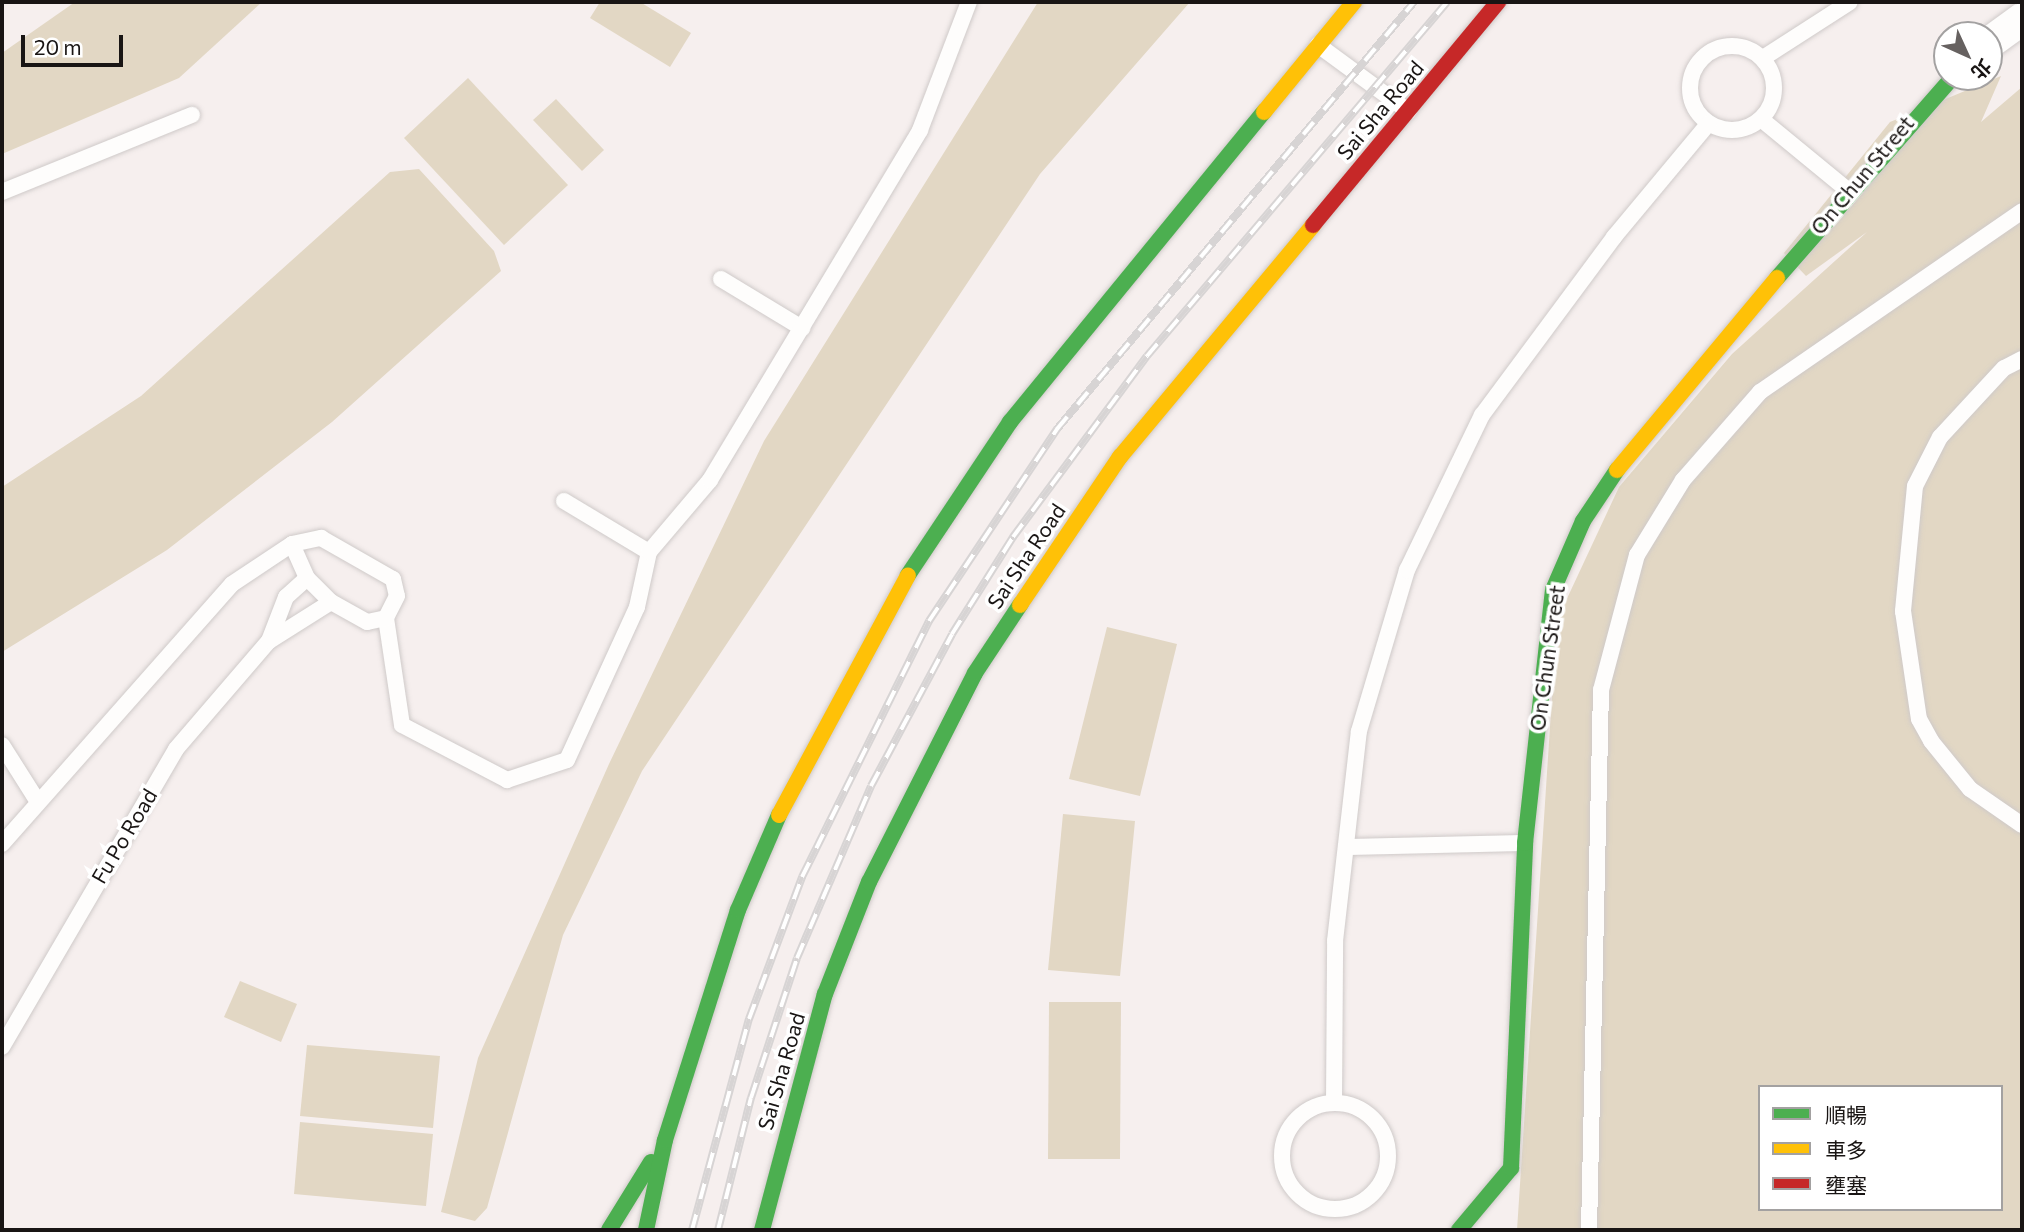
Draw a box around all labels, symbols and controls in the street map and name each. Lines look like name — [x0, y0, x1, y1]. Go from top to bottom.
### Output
scale bar — [24, 21, 126, 65]
north arrow — [1933, 21, 2003, 91]
text: 20 m — [34, 34, 82, 59]
text: 北 — [1967, 55, 1997, 85]
street label: Sai Sha Road — [1331, 56, 1429, 164]
street label: On Chun Street — [1805, 111, 1919, 239]
street label: Sai Sha Road — [982, 499, 1070, 613]
street label: On Chun Street — [1524, 584, 1570, 732]
street label: Fu Po Road — [86, 784, 162, 888]
street label: Sai Sha Road — [752, 1009, 810, 1133]
legend — [1758, 1085, 2003, 1211]
text: 順暢 — [1825, 1102, 1867, 1127]
text: 車多 — [1825, 1137, 1867, 1162]
text: 壅塞 — [1825, 1172, 1867, 1197]

